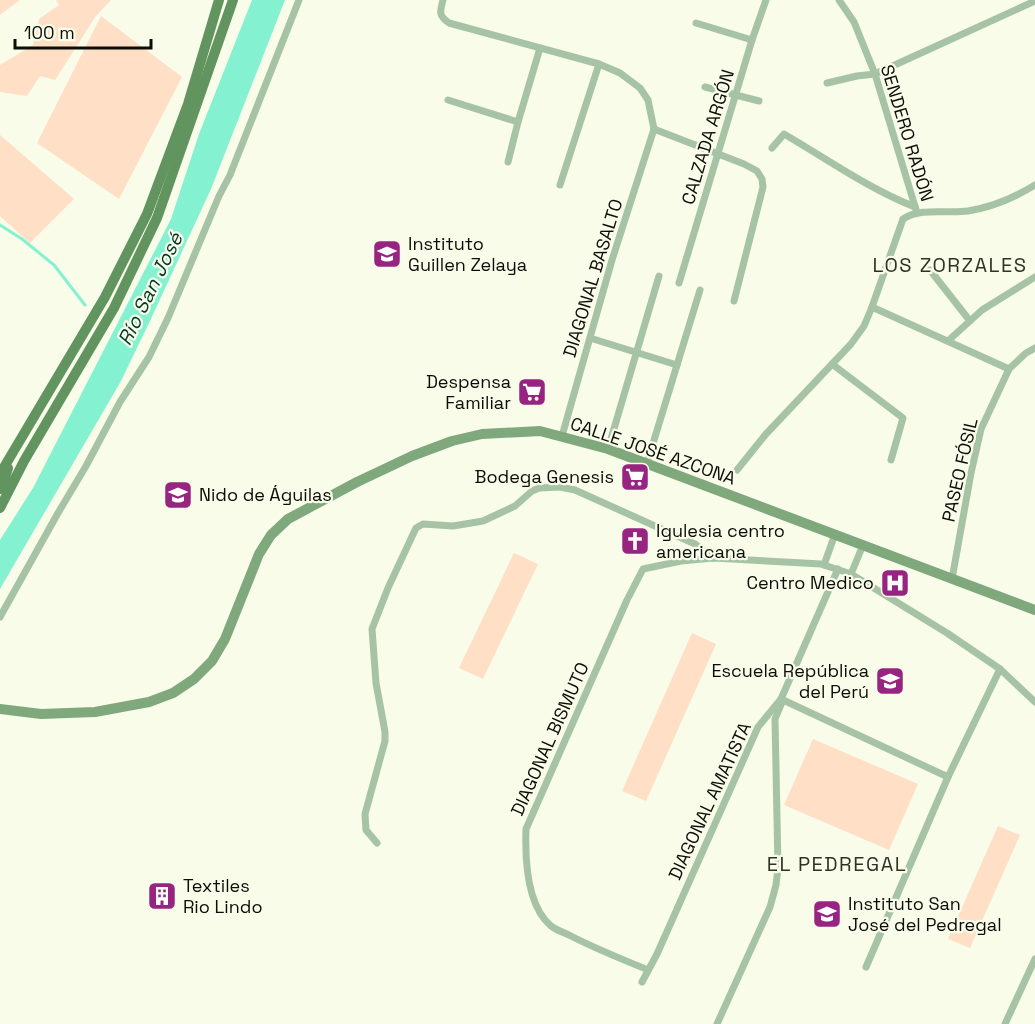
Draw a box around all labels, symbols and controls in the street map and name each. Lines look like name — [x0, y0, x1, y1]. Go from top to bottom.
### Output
scale bar — [15, 12, 152, 50]
text: 100 m — [24, 21, 75, 44]
street label: SENDERO RADÓN — [876, 62, 939, 204]
street label: CALZADA ARGÓN — [676, 66, 739, 207]
street label: DIAGONAL BASALTO — [557, 196, 628, 360]
water label: Río San José — [112, 227, 189, 350]
place label: Instituto Guillen Zelaya — [408, 232, 527, 276]
school or university icon: Instituto Guillen Zelaya — [371, 238, 403, 270]
district label: LOS ZORZALES — [872, 252, 1028, 278]
place label: Despensa Familiar — [426, 370, 511, 414]
supermarket icon: Despensa Familiar — [516, 376, 548, 408]
street label: CALLE JOSÉ AZCONA — [567, 411, 739, 490]
street label: PASEO FÓSIL — [936, 416, 983, 524]
supermarket icon: Bodega Genesis — [619, 461, 651, 493]
place label: Bodega Genesis — [475, 465, 614, 488]
school or university icon: Nido de Águilas — [162, 479, 194, 511]
place label: Nido de Águilas — [199, 483, 332, 506]
place label: Igulesia centro americana — [656, 519, 785, 563]
church icon: Igulesia centro americana — [619, 525, 651, 557]
hospital icon: Centro Medico — [879, 567, 911, 599]
place label: Centro Medico — [746, 571, 874, 594]
street label: DIAGONAL BISMUTO — [505, 658, 594, 819]
place label: Escuela República del Perú — [711, 659, 869, 703]
school or university icon: Escuela República del Perú — [874, 665, 906, 697]
street label: DIAGONAL AMATISTA — [663, 718, 756, 883]
district label: EL PEDREGAL — [767, 851, 907, 877]
place label: Textiles Rio Lindo — [183, 874, 263, 918]
building icon: Textiles Rio Lindo — [146, 880, 178, 912]
place label: Instituto San José del Pedregal — [848, 892, 1002, 936]
school or university icon: Instituto San José del Pedregal — [811, 898, 843, 930]

